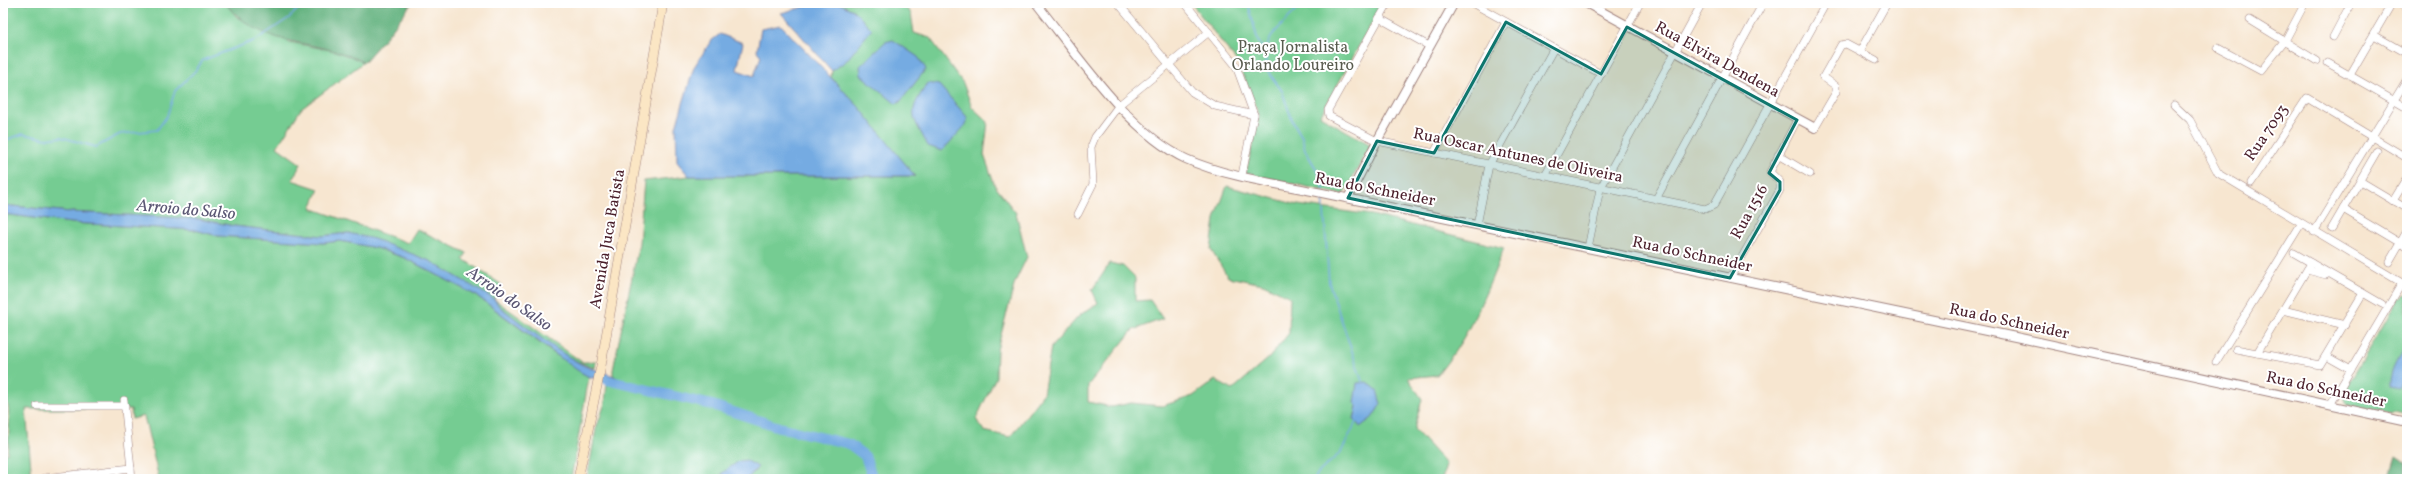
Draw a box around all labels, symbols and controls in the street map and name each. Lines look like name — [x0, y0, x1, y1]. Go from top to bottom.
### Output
street label: Rua Elvira Dendena — [1651, 17, 1783, 103]
park label: Praça Jornalista Orlando Loureiro — [1232, 37, 1354, 77]
street label: Rua 7093 — [2240, 100, 2294, 166]
street label: Rua Oscar Antunes de Oliveira — [1411, 123, 1625, 189]
street label: Avenida Juca Batista — [585, 167, 631, 311]
street label: Rua do Schneider — [1313, 168, 1437, 213]
street label: Rua 1516 — [1726, 181, 1774, 243]
water label: Arroio do Salso — [135, 194, 237, 226]
street label: Rua do Schneider — [1630, 232, 1754, 279]
water label: Arroio do Salso — [461, 261, 556, 337]
street label: Rua do Schneider — [1947, 299, 2071, 346]
street label: Rua do Schneider — [2264, 367, 2388, 414]

